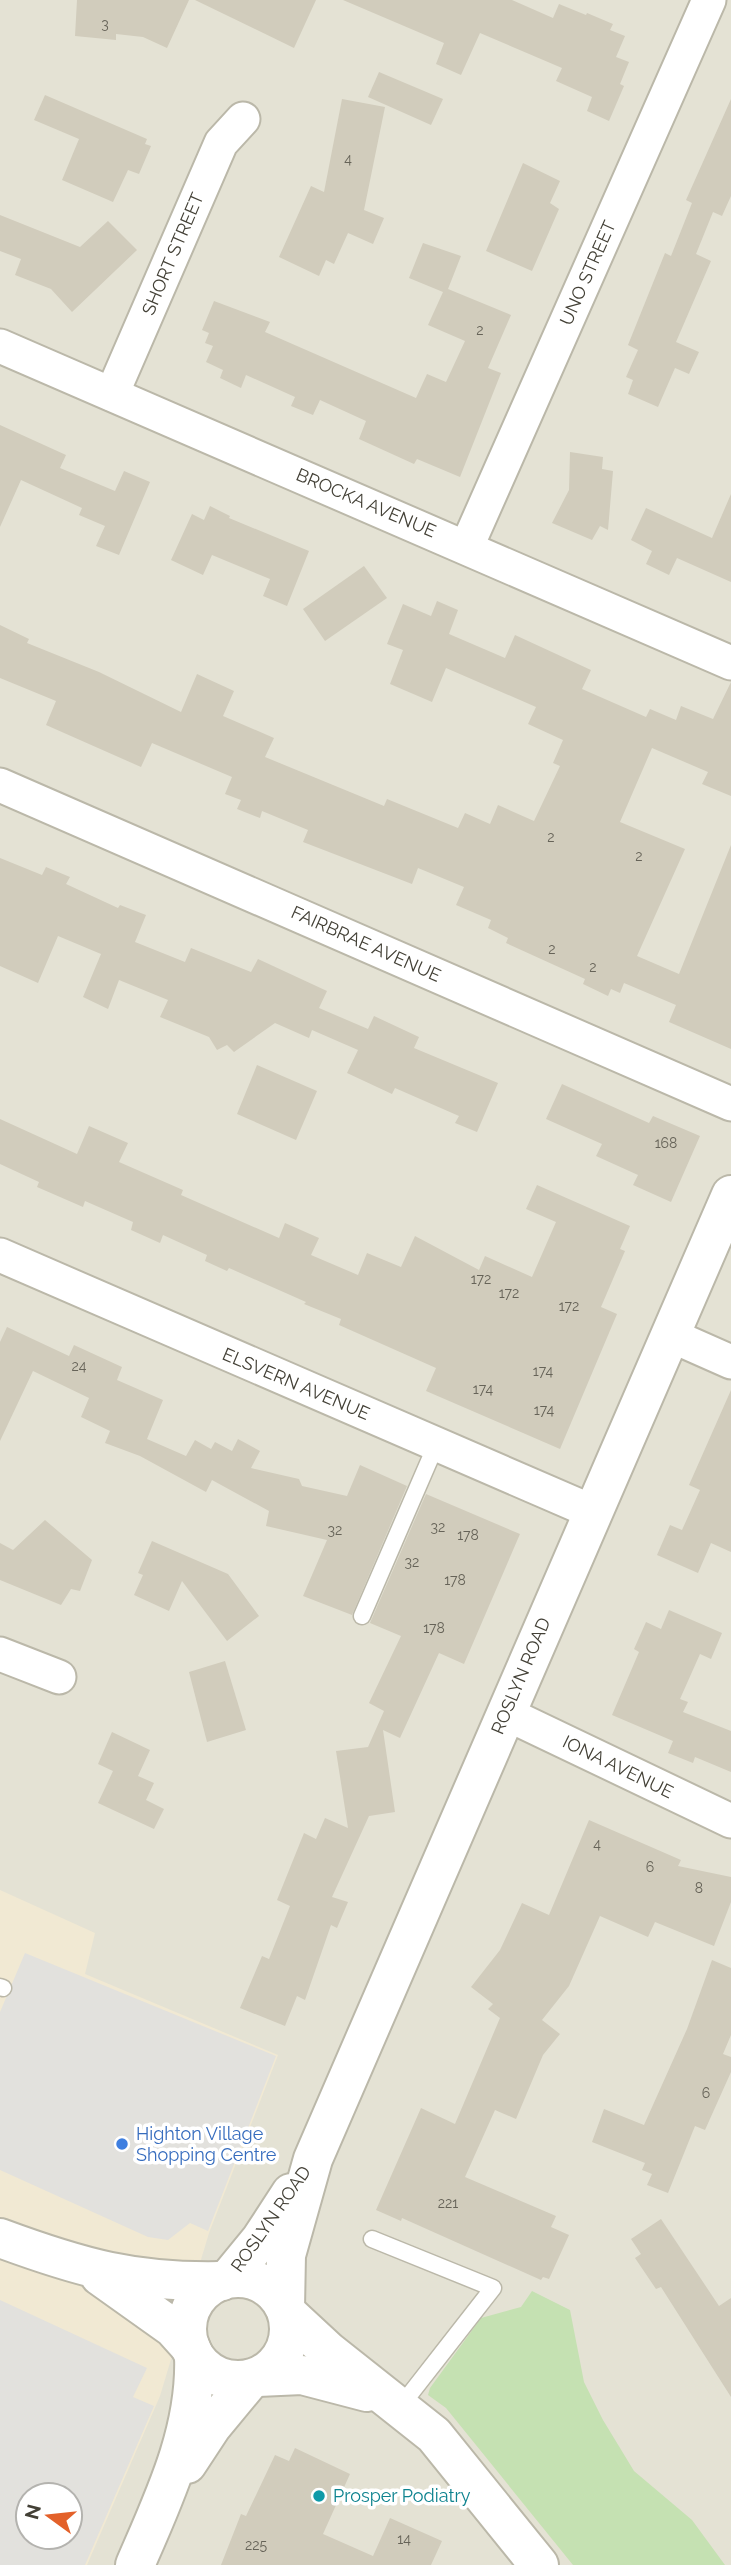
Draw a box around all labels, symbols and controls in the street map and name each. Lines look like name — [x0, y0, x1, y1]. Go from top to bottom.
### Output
house number: 3 — [101, 16, 109, 32]
house number: 4 — [344, 151, 352, 167]
street label: SHORT STREET — [137, 189, 208, 318]
street label: UNO STREET — [555, 217, 620, 328]
house number: 2 — [476, 322, 484, 338]
street label: BROCKA AVENUE — [293, 464, 439, 541]
house number: 2 — [547, 829, 555, 845]
house number: 2 — [635, 848, 643, 864]
street label: FAIRBRAE AVENUE — [288, 901, 444, 986]
house number: 2 — [548, 941, 556, 957]
house number: 2 — [589, 959, 597, 975]
house number: 168 — [655, 1135, 677, 1151]
house number: 172 — [471, 1271, 491, 1287]
house number: 172 — [499, 1285, 519, 1301]
house number: 172 — [559, 1298, 579, 1314]
street label: ELSVERN AVENUE — [220, 1343, 373, 1424]
house number: 24 — [72, 1358, 87, 1374]
house number: 174 — [533, 1363, 554, 1379]
house number: 174 — [473, 1381, 494, 1397]
house number: 174 — [534, 1402, 555, 1418]
house number: 32 — [431, 1519, 445, 1535]
house number: 32 — [328, 1522, 342, 1538]
house number: 178 — [457, 1527, 479, 1543]
house number: 32 — [405, 1554, 419, 1570]
house number: 178 — [444, 1572, 466, 1588]
street label: ROSLYN ROAD — [487, 1614, 555, 1737]
house number: 178 — [423, 1620, 445, 1636]
street label: IONA AVENUE — [560, 1731, 677, 1802]
house number: 4 — [593, 1836, 601, 1852]
house number: 6 — [646, 1859, 654, 1875]
house number: 8 — [695, 1880, 703, 1896]
house number: 6 — [702, 2085, 710, 2101]
place label: Highton Village Shopping Centre — [136, 2123, 277, 2165]
marker: Highton Village Shopping Centre — [114, 2136, 130, 2152]
street label: ROSLYN ROAD — [226, 2162, 315, 2276]
house number: 221 — [438, 2195, 458, 2211]
north arrow — [14, 2481, 84, 2551]
place label: Prosper Podiatry — [333, 2485, 471, 2506]
marker: Prosper Podiatry — [311, 2488, 327, 2504]
text: N — [20, 2502, 45, 2521]
house number: 14 — [397, 2531, 411, 2547]
house number: 225 — [245, 2537, 267, 2553]

